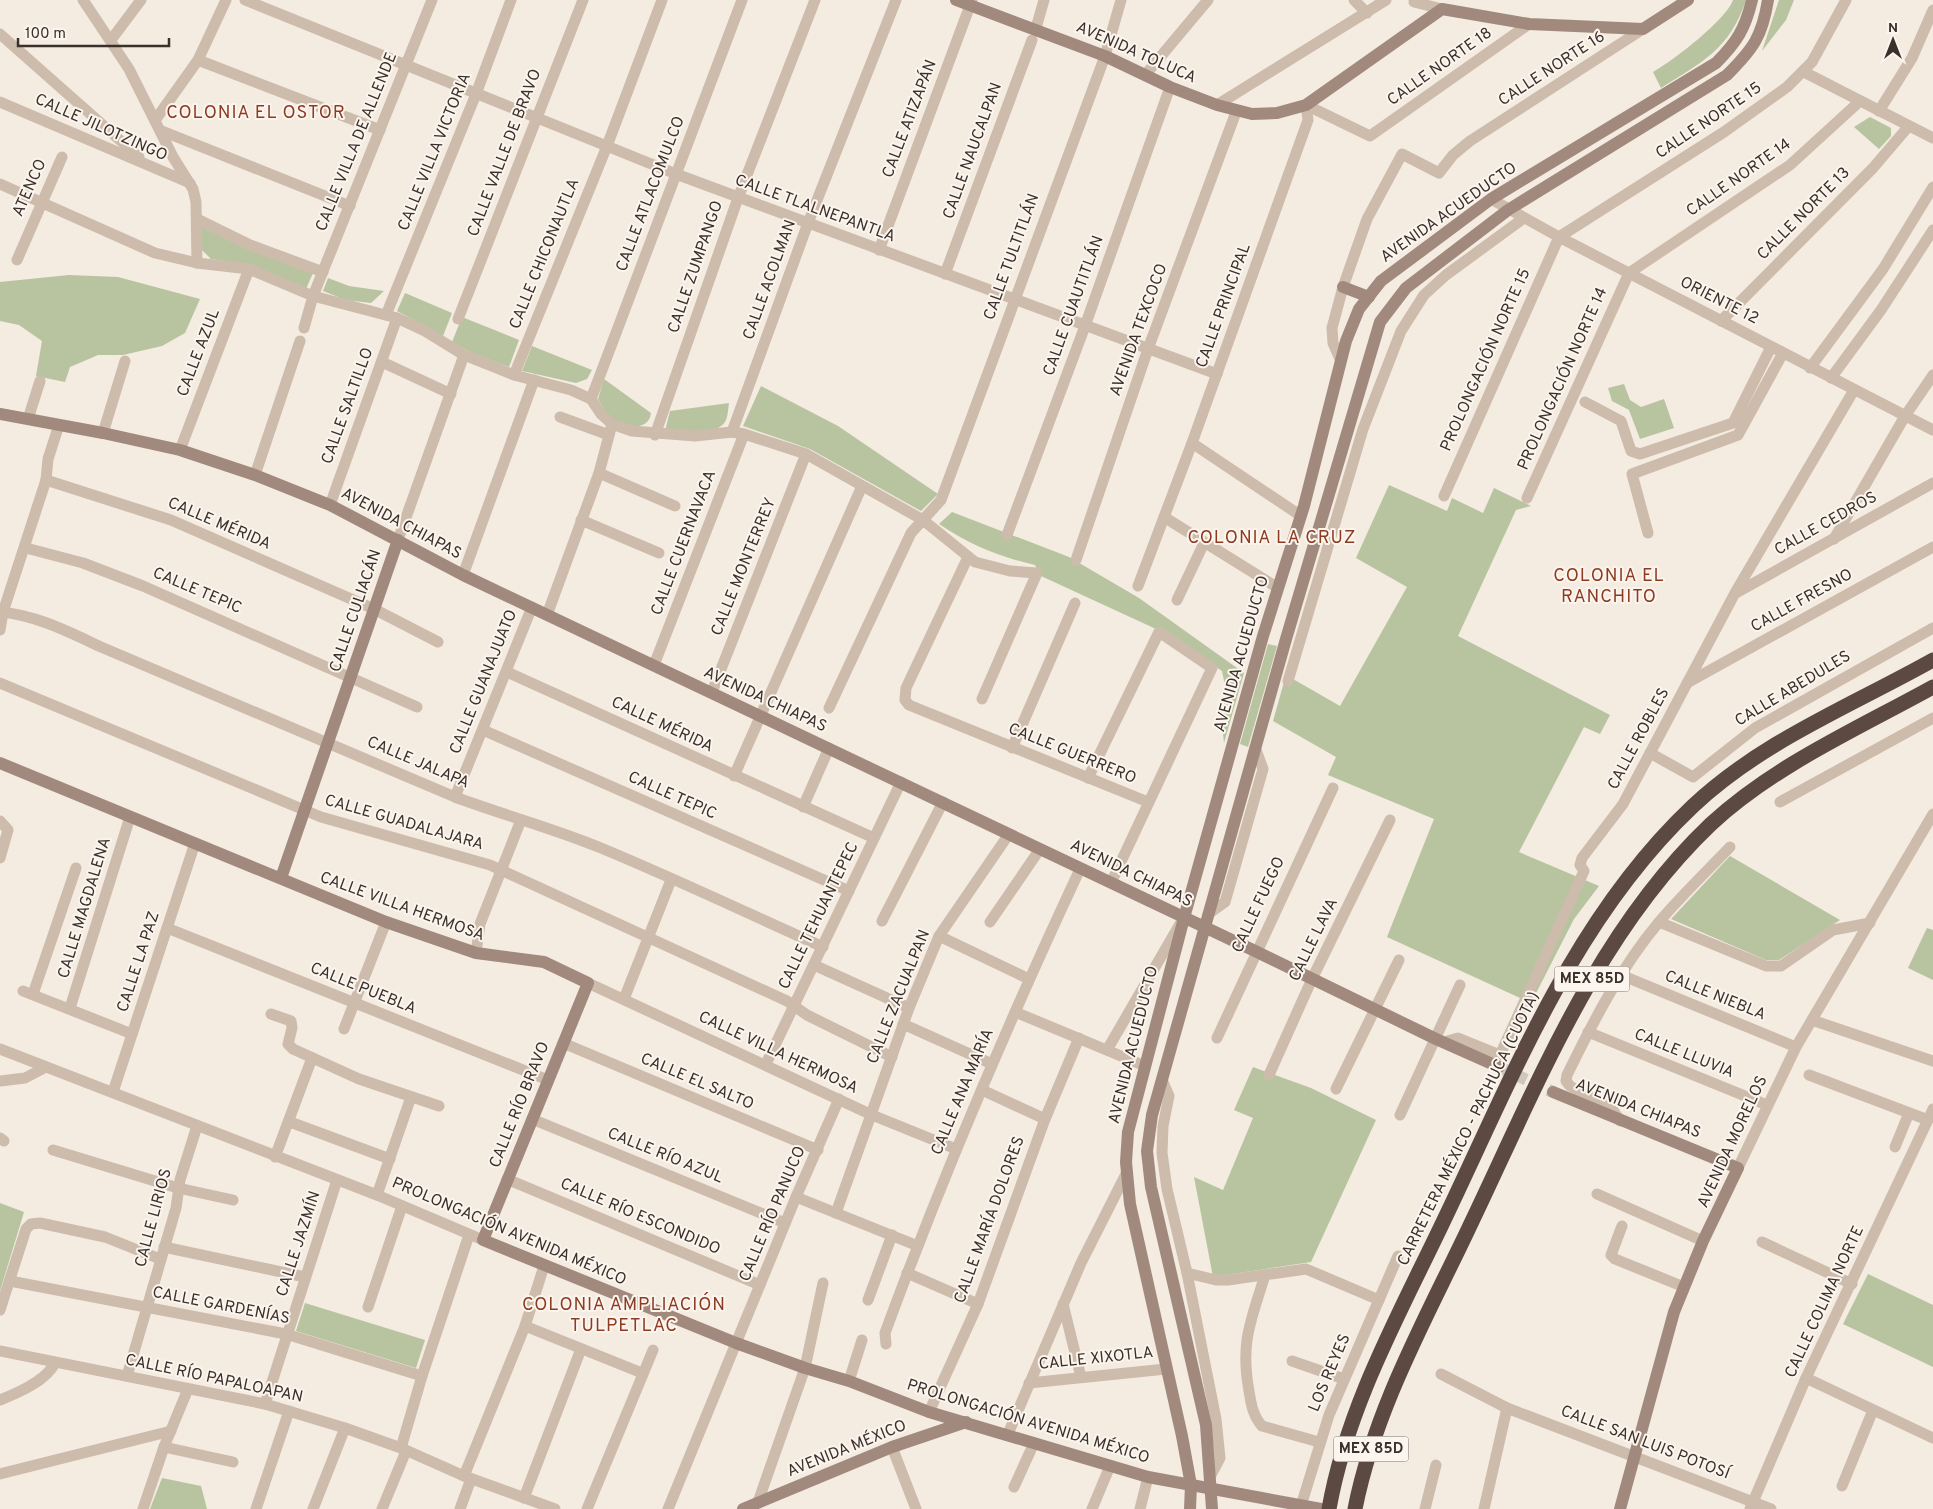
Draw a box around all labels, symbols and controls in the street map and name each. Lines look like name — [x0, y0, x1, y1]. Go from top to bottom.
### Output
scale bar — [18, 15, 169, 47]
north arrow — [1868, 15, 1918, 65]
street label: AVENIDA TOLUCA — [1073, 18, 1199, 88]
text: N — [1888, 20, 1898, 37]
street label: CALLE NORTE 18 — [1384, 23, 1496, 111]
text: 100 m — [25, 25, 66, 44]
street label: CALLE NORTE 16 — [1495, 27, 1609, 111]
street label: CALLE VILLA DE ALLENDE — [312, 50, 402, 234]
street label: CALLE ATIZAPÁN — [876, 56, 942, 181]
street label: CALLE VALLE DE BRAVO — [464, 66, 546, 240]
street label: CALLE VILLA VICTORIA — [394, 70, 476, 234]
street label: CALLE NORTE 15 — [1652, 78, 1766, 164]
street label: CALLE NAUCALPAN — [939, 80, 1007, 222]
street label: CALLE JILOTZINGO — [32, 90, 170, 166]
district label: COLONIA EL OSTOR — [166, 102, 346, 125]
street label: CALLE ATLACOMULCO — [612, 113, 690, 275]
street label: CALLE NORTE 14 — [1683, 134, 1795, 222]
street label: ATENCO — [8, 156, 52, 220]
street label: AVENIDA ACUEDUCTO — [1377, 158, 1521, 268]
street label: CALLE NORTE 13 — [1753, 163, 1855, 265]
street label: CALLE TLALNEPANTLA — [732, 171, 898, 247]
street label: CALLE CHICONAUTLA — [506, 176, 584, 332]
street label: CALLE TULTITLÁN — [978, 190, 1044, 323]
street label: CALLE ZUMPANGO — [664, 198, 728, 336]
street label: CALLE ACOLMAN — [739, 217, 801, 343]
street label: CALLE CUAUTITLÁN — [1037, 232, 1109, 379]
street label: CALLE PRINCIPAL — [1192, 241, 1256, 371]
street label: AVENIDA TEXCOCO — [1106, 261, 1172, 399]
street label: PROLONGACIÓN NORTE 15 — [1435, 265, 1535, 455]
street label: ORIENTE 12 — [1676, 273, 1762, 329]
street label: PROLONGACIÓN NORTE 14 — [1512, 284, 1612, 473]
street label: CALLE AZUL — [173, 306, 225, 400]
street label: CALLE SALTILLO — [318, 345, 378, 467]
street label: CALLE CUERNAVACA — [647, 468, 721, 618]
street label: AVENIDA CHIAPAS — [337, 484, 465, 564]
street label: CALLE CEDROS — [1771, 488, 1881, 560]
street label: CALLE MÉRIDA — [164, 491, 275, 555]
street label: CALLE MONTERREY — [707, 495, 781, 639]
district label: COLONIA LA CRUZ — [1187, 527, 1357, 550]
street label: CALLE CULIACÁN — [324, 546, 386, 675]
street label: CALLE TEPIC — [149, 563, 245, 619]
district label: COLONIA EL RANCHITO — [1553, 565, 1665, 609]
street label: CALLE FRESNO — [1748, 565, 1856, 637]
street label: AVENIDA ACUEDUCTO — [1210, 574, 1274, 734]
street label: CALLE GUANAJUATO — [446, 607, 522, 757]
street label: CALLE ABEDULES — [1731, 647, 1855, 731]
street label: AVENIDA CHIAPAS — [700, 663, 830, 737]
street label: CALLE ROBLES — [1604, 685, 1674, 793]
street label: CALLE MÉRIDA — [608, 691, 717, 757]
street label: CALLE GUERRERO — [1005, 719, 1139, 789]
street label: CALLE JALAPA — [364, 732, 472, 794]
street label: CALLE TEPIC — [625, 768, 719, 824]
street label: CALLE GUADALAJARA — [322, 791, 486, 855]
street label: CALLE MAGDALENA — [54, 835, 116, 981]
street label: AVENIDA CHIAPAS — [1067, 836, 1195, 912]
street label: CALLE TEHUANTEPEC — [775, 839, 863, 993]
street label: CALLE FUEGO — [1228, 854, 1290, 956]
street label: CALLE VILLA HERMOSA — [317, 868, 487, 946]
street label: CALLE LAVA — [1285, 895, 1343, 985]
street label: CALLE LA PAZ — [113, 909, 165, 1015]
street label: CALLE ZACUALPAN — [863, 927, 935, 1067]
street label: CALLE PUEBLA — [307, 959, 419, 1019]
street label: AVENIDA ACUEDUCTO — [1105, 964, 1163, 1126]
road number: MEX 85D — [1554, 966, 1630, 992]
street label: CALLE NIEBLA — [1661, 967, 1769, 1025]
street label: CARRETERA MÉXICO - PACHUCA (CUOTA) — [1392, 988, 1544, 1269]
street label: CALLE VILLA HERMOSA — [695, 1007, 861, 1099]
street label: CALLE ANA MARÍA — [925, 1025, 999, 1158]
street label: CALLE LLUVIA — [1631, 1025, 1737, 1083]
street label: CALLE RÍO BRAVO — [484, 1038, 554, 1171]
street label: CALLE EL SALTO — [637, 1049, 757, 1115]
street label: AVENIDA MORELOS — [1694, 1073, 1772, 1211]
street label: AVENIDA CHIAPAS — [1572, 1075, 1704, 1143]
street label: CALLE RÍO AZUL — [604, 1122, 727, 1188]
street label: CALLE MARÍA DOLORES — [949, 1133, 1030, 1306]
street label: CALLE RÍO PANUCO — [734, 1142, 811, 1285]
street label: CALLE LIRIOS — [131, 1166, 177, 1270]
street label: PROLONGACIÓN AVENIDA MÉXICO — [389, 1172, 630, 1291]
street label: CALLE RÍO ESCONDIDO — [557, 1172, 724, 1260]
street label: CALLE JAZMÍN — [271, 1188, 325, 1299]
street label: CALLE COLIMA NORTE — [1781, 1223, 1869, 1381]
street label: CALLE GARDENÍAS — [151, 1281, 292, 1329]
district label: COLONIA AMPLIACIÓN TULPETLAC — [522, 1292, 726, 1338]
street label: LOS REYES — [1305, 1331, 1355, 1415]
street label: CALLE XIXOTLA — [1038, 1343, 1154, 1375]
street label: CALLE RÍO PAPALOAPAN — [123, 1348, 305, 1408]
street label: PROLONGACIÓN AVENIDA MÉXICO — [904, 1374, 1152, 1469]
street label: CALLE SAN LUIS POTOSÍ — [1558, 1400, 1735, 1485]
street label: AVENIDA MÉXICO — [784, 1414, 910, 1482]
road number: MEX 85D — [1334, 1436, 1408, 1462]

